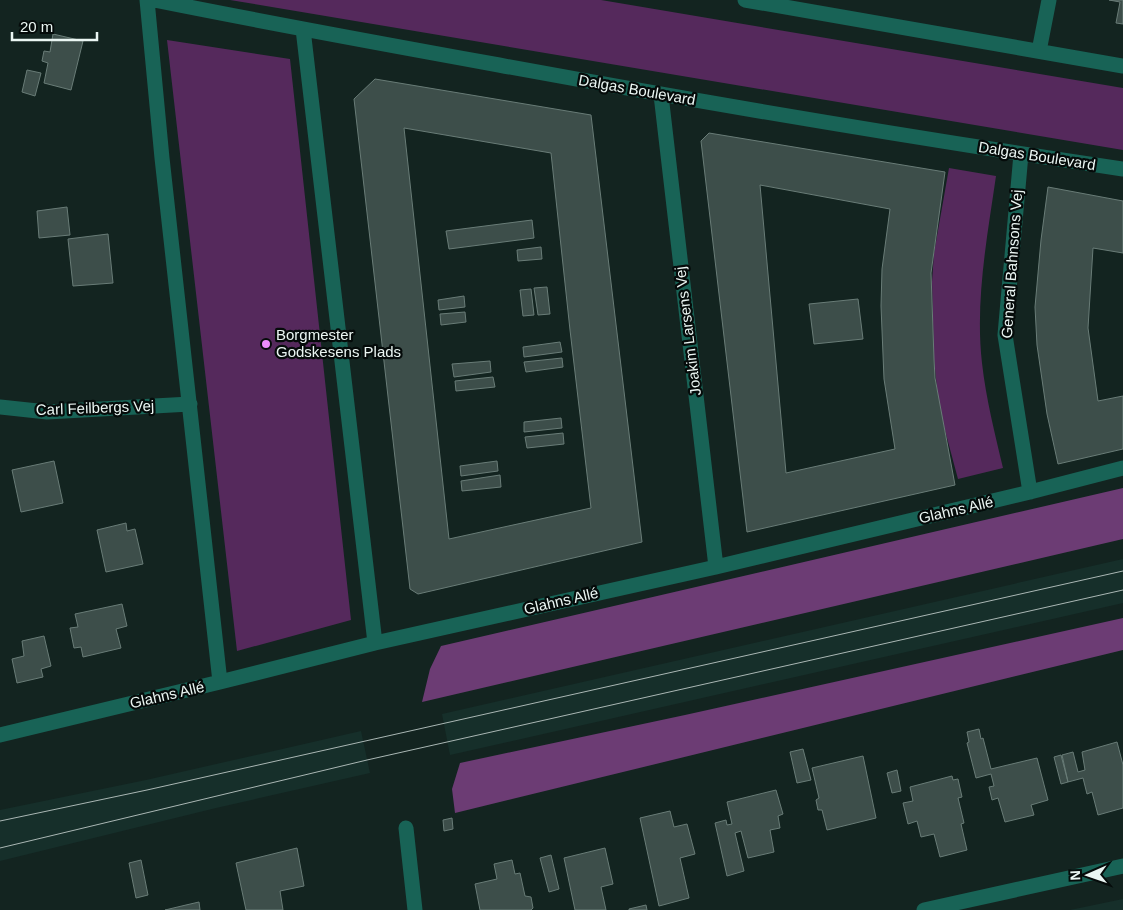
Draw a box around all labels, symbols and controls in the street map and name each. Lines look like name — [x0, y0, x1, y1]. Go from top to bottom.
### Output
scale bar — [12, 10, 98, 42]
text: 20 m — [20, 18, 53, 35]
street label: Dalgas Boulevard — [577, 71, 697, 108]
street label: Dalgas Boulevard — [977, 138, 1097, 173]
street label: General Bahnsons Vej — [998, 189, 1025, 339]
street label: Joakim Larsens Vej — [671, 265, 704, 397]
place label: Borgmester Godskesens Plads — [276, 326, 401, 360]
marker: Borgmester Godskesens Plads — [260, 338, 272, 350]
street label: Carl Feilbergs Vej — [36, 397, 154, 418]
street label: Glahns Allé — [917, 493, 995, 526]
street label: Glahns Allé — [522, 584, 600, 617]
street label: Glahns Allé — [128, 678, 206, 711]
north arrow — [1063, 850, 1113, 900]
text: N — [1067, 870, 1083, 881]

